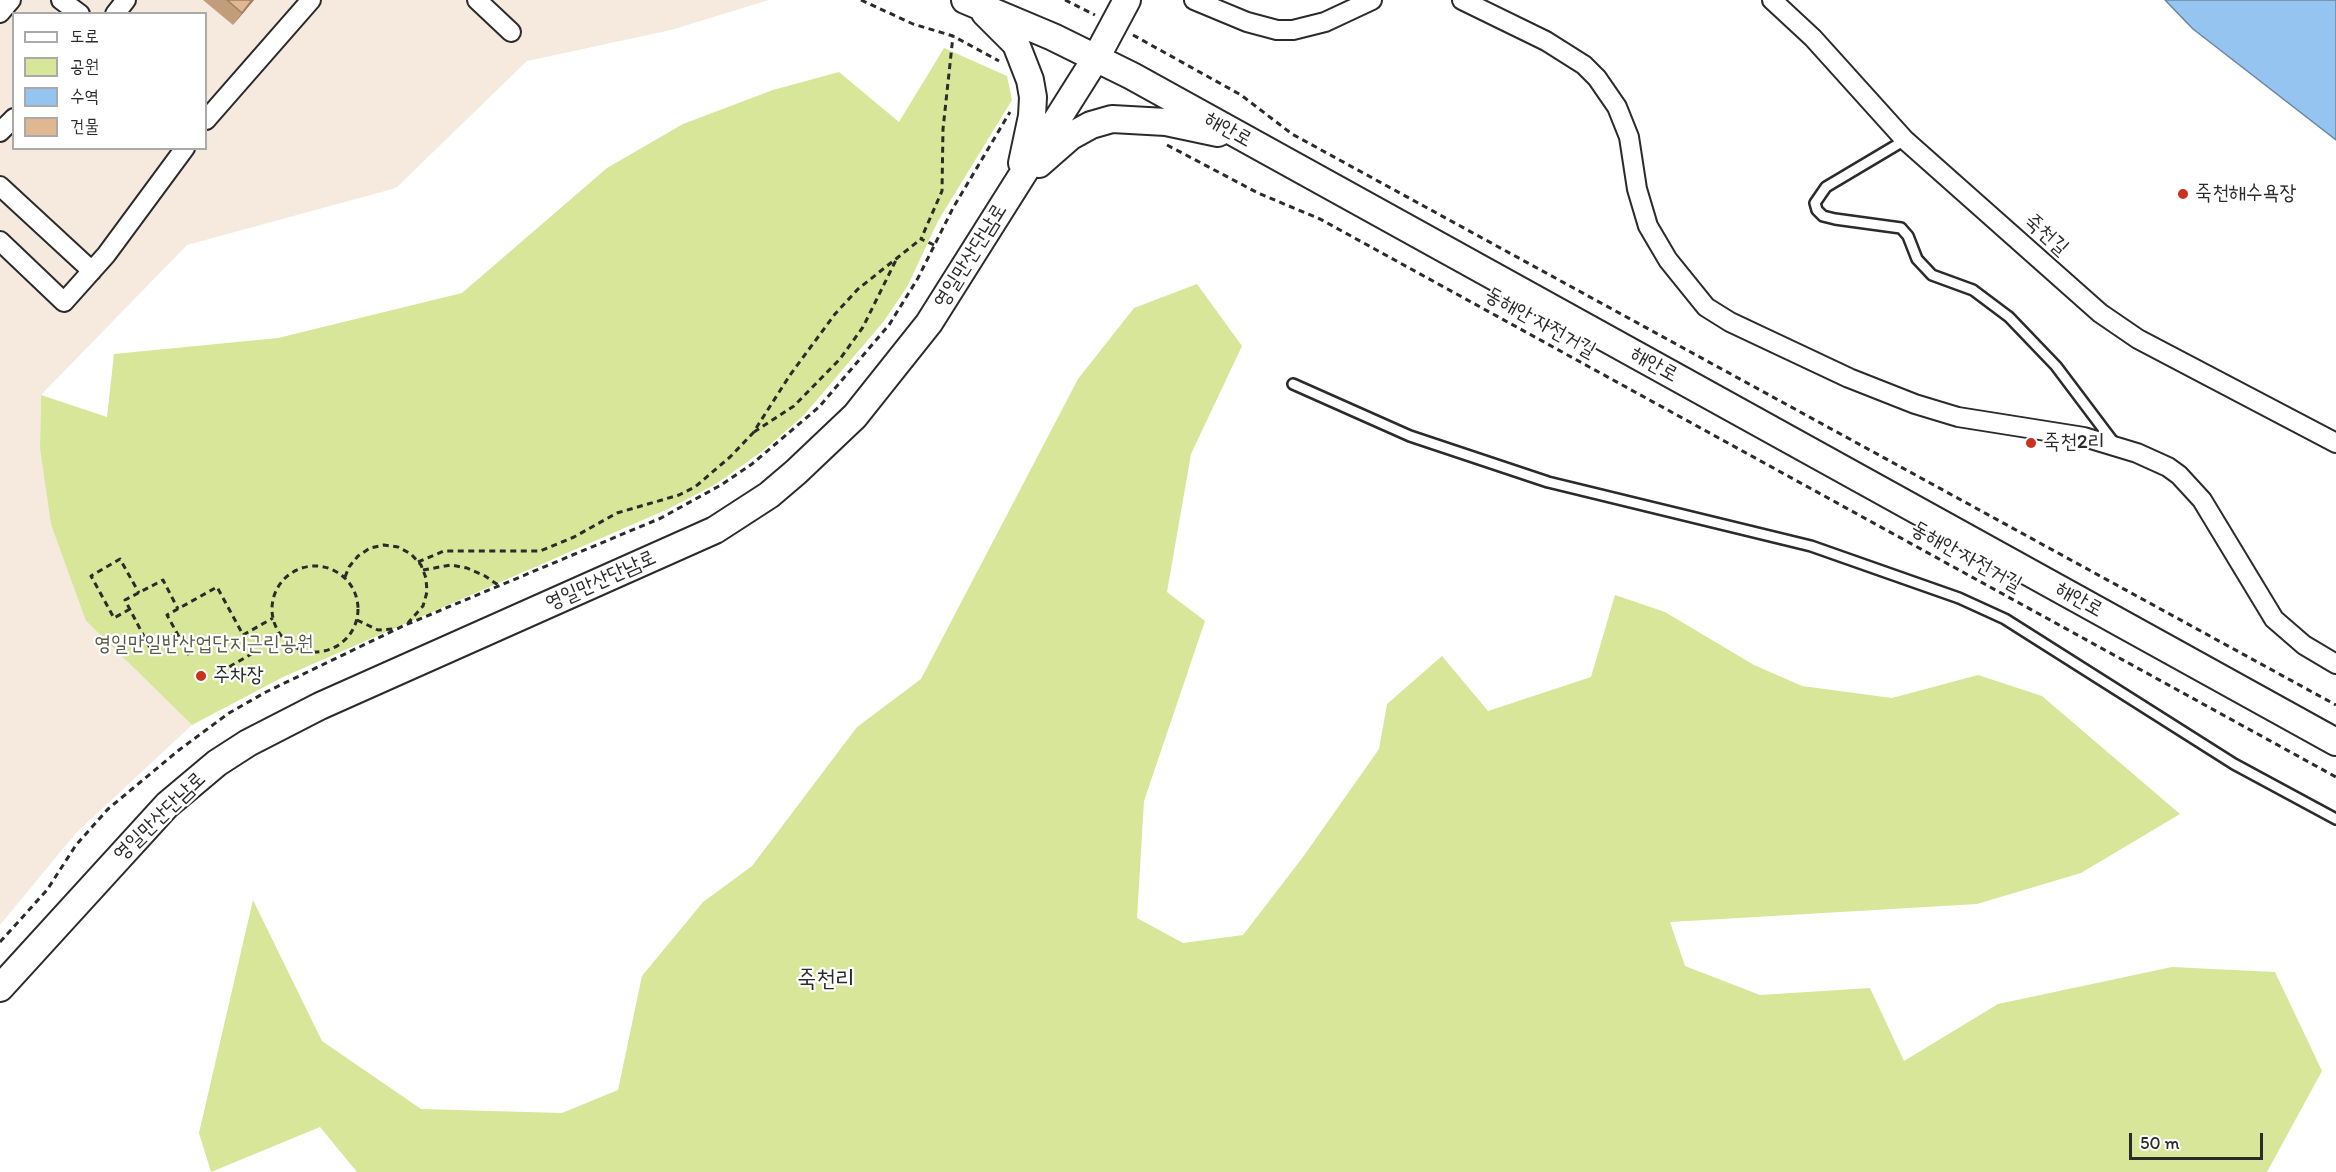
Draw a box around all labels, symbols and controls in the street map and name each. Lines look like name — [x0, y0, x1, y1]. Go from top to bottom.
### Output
legend — [12, 12, 207, 150]
text: 도로 — [70, 25, 99, 47]
text: 공원 — [70, 55, 99, 77]
text: 수역 — [70, 85, 99, 107]
street label: 해안로 — [1200, 107, 1256, 153]
text: 건물 — [70, 115, 99, 137]
place label: 죽천해수욕장 — [2195, 181, 2296, 207]
marker: 죽천해수욕장 — [2176, 187, 2190, 201]
street label: 영일만산단남로 — [929, 199, 1013, 313]
street label: 죽천길 — [2019, 209, 2073, 261]
street label: 동해안 자전거길 — [1480, 282, 1600, 364]
street label: 해안로 — [1626, 342, 1682, 388]
place label: 죽천2리 — [2043, 430, 2105, 456]
marker: 죽천2리 — [2024, 436, 2038, 450]
street label: 동해안 자전거길 — [1906, 516, 2026, 598]
street label: 영일만산단남로 — [542, 545, 660, 617]
street label: 해안로 — [2051, 577, 2107, 623]
park label: 영일만일반산업단지근린공원 — [94, 632, 314, 658]
place label: 주차장 — [213, 663, 264, 689]
marker: 주차장 — [194, 669, 208, 683]
street label: 영일만산단남로 — [109, 767, 211, 867]
district label: 죽천리 — [797, 966, 855, 994]
scale bar — [2132, 1121, 2266, 1159]
text: 50 m — [2140, 1132, 2180, 1154]

